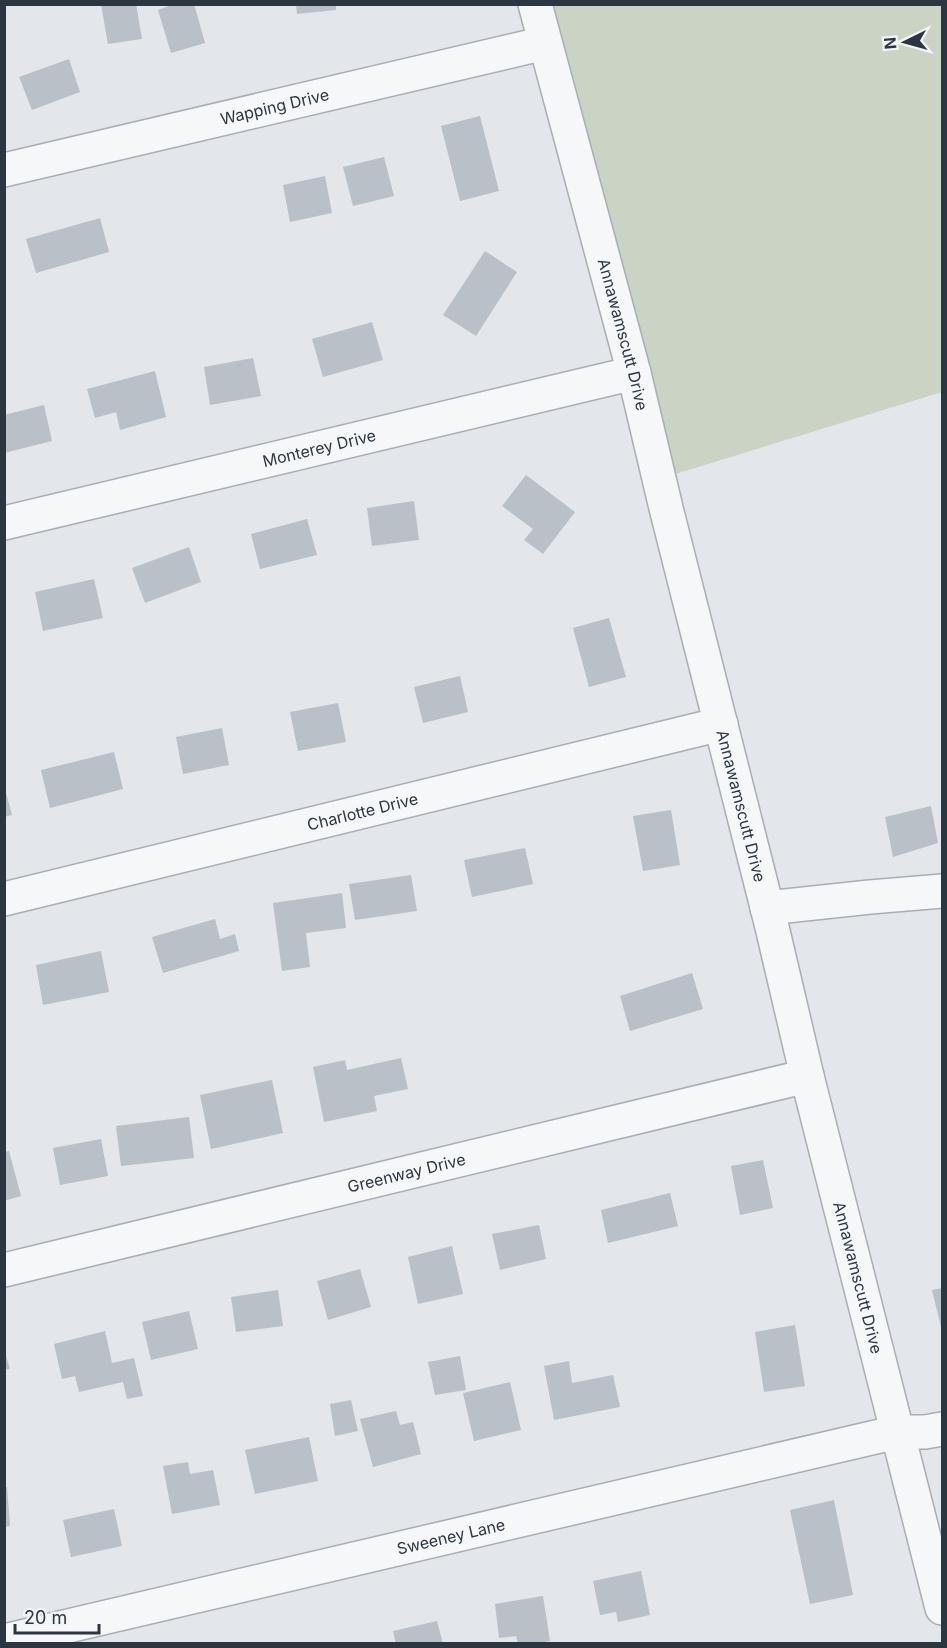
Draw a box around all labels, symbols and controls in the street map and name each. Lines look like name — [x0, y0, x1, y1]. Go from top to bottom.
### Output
north arrow — [875, 12, 935, 72]
text: N — [880, 36, 901, 50]
street label: Wapping Drive — [218, 84, 331, 129]
street label: Annawamscutt Drive — [594, 256, 653, 412]
street label: Monterey Drive — [260, 425, 378, 471]
street label: Annawamscutt Drive — [712, 728, 770, 884]
street label: Charlotte Drive — [305, 788, 420, 835]
street label: Greenway Drive — [345, 1149, 468, 1197]
street label: Annawamscutt Drive — [829, 1199, 887, 1356]
street label: Sweeney Lane — [395, 1514, 507, 1559]
scale bar — [15, 1597, 99, 1635]
text: 20 m — [24, 1607, 67, 1628]

